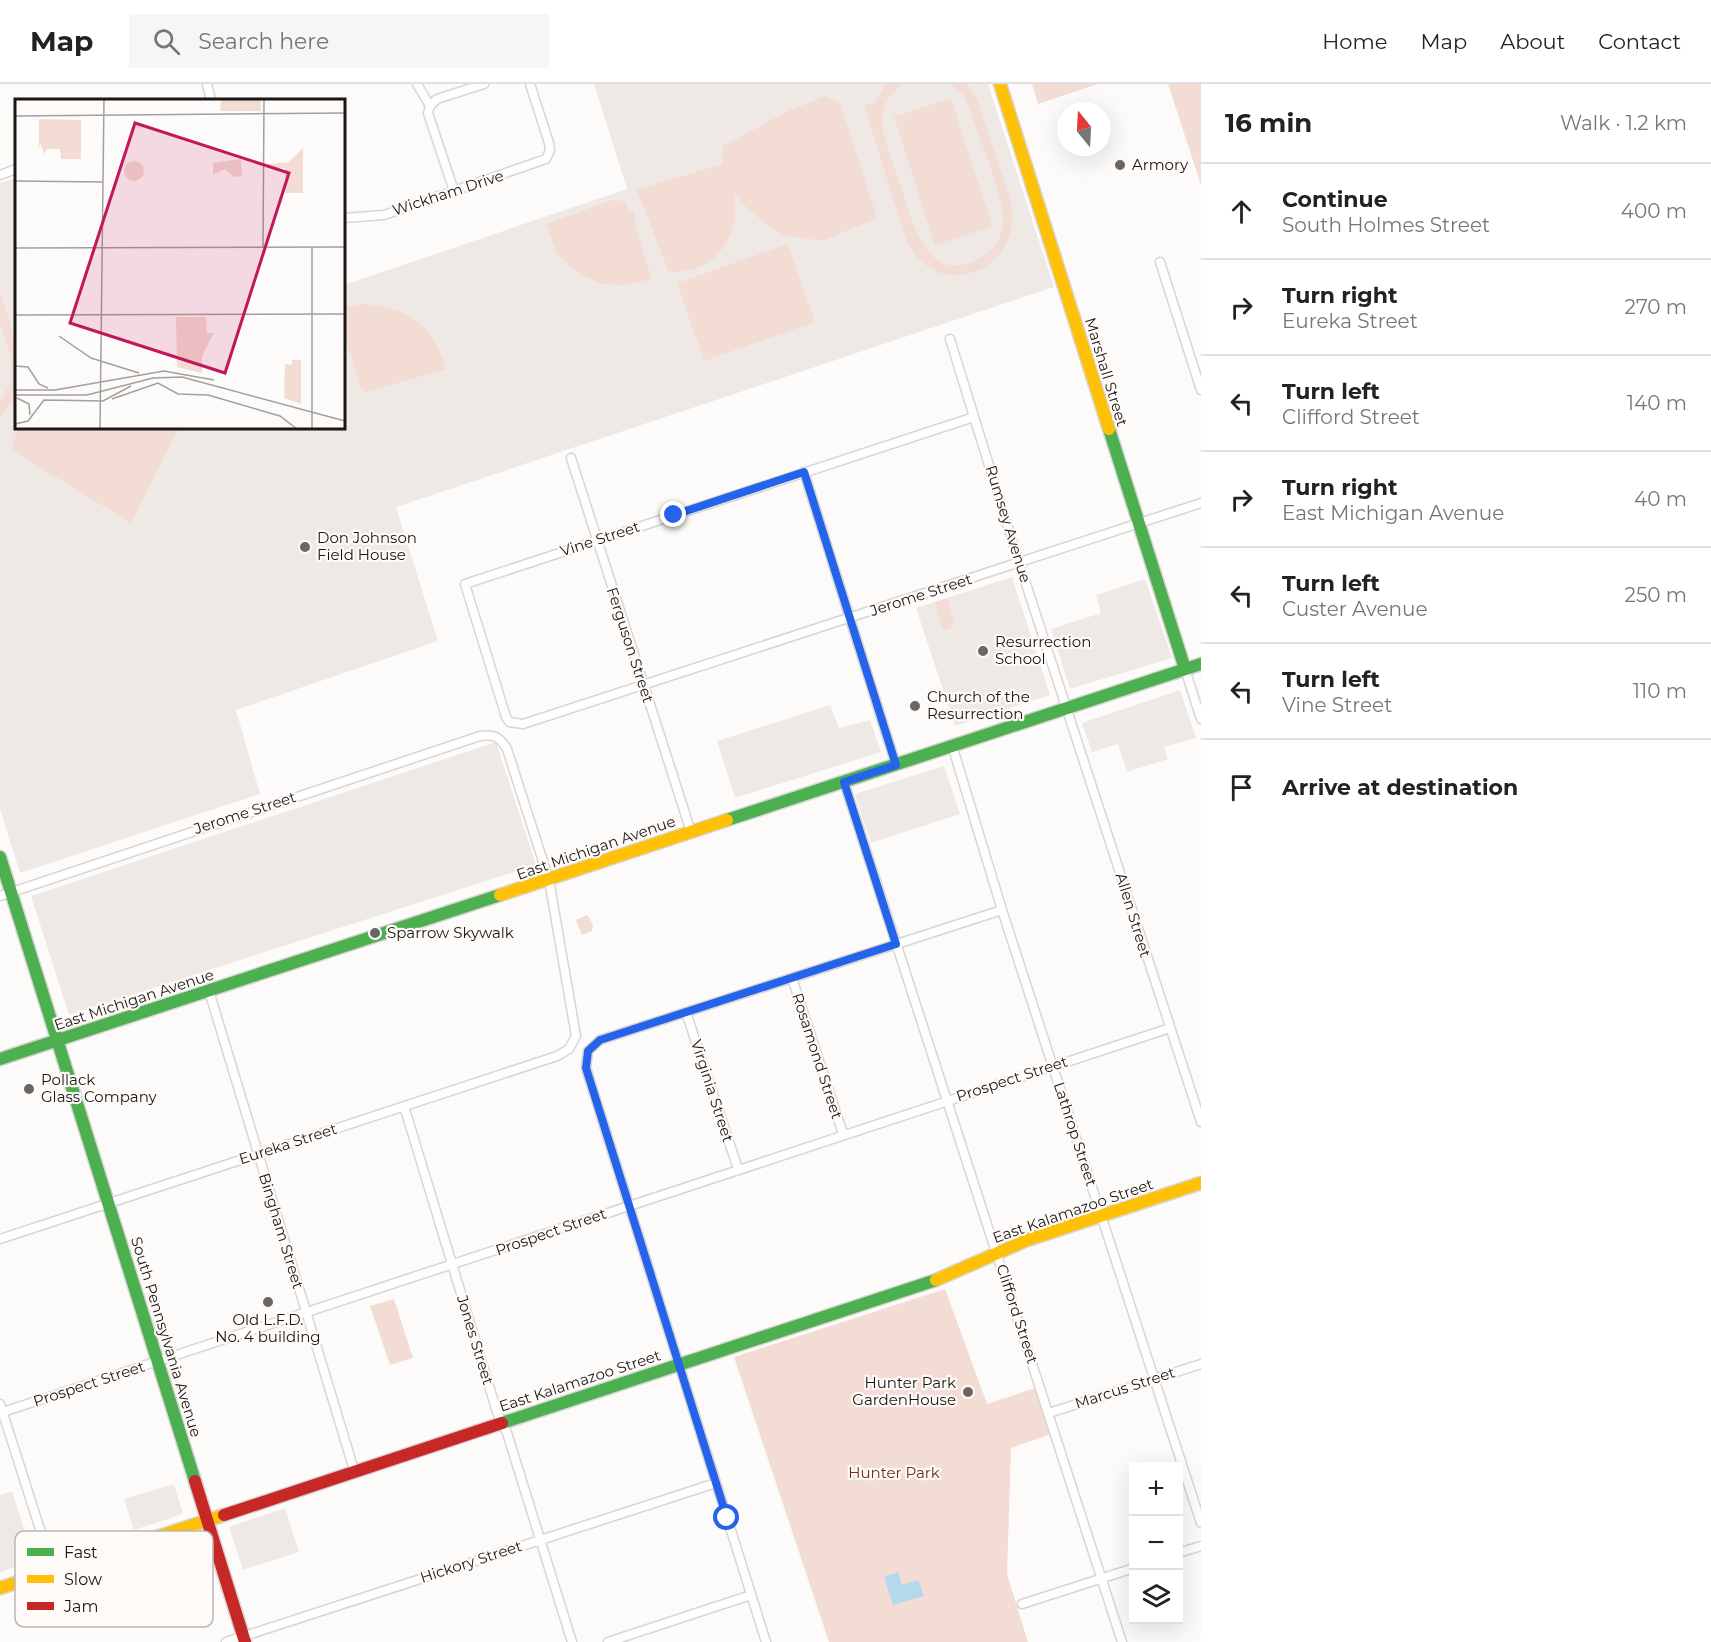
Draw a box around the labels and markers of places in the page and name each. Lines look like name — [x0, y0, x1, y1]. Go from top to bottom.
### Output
place label: Armory — [1132, 155, 1189, 174]
marker: Armory — [1113, 158, 1127, 172]
place label: Don Johnson Field House — [317, 528, 417, 564]
marker: Don Johnson Field House — [298, 540, 312, 554]
place label: Resurrection School — [995, 632, 1091, 668]
marker: Resurrection School — [976, 644, 990, 658]
place label: Church of the Resurrection — [927, 687, 1030, 723]
marker: Church of the Resurrection — [908, 699, 922, 713]
place label: Sparrow Skywalk — [387, 923, 514, 942]
marker: Sparrow Skywalk — [368, 926, 382, 940]
place label: Pollack Glass Company — [41, 1070, 157, 1106]
marker: Pollack Glass Company — [22, 1082, 36, 1096]
marker: Old L.F.D. No. 4 building — [261, 1295, 275, 1309]
place label: Old L.F.D. No. 4 building — [215, 1310, 321, 1346]
place label: Hunter Park GardenHouse — [852, 1373, 956, 1409]
marker: Hunter Park GardenHouse — [961, 1385, 975, 1399]

